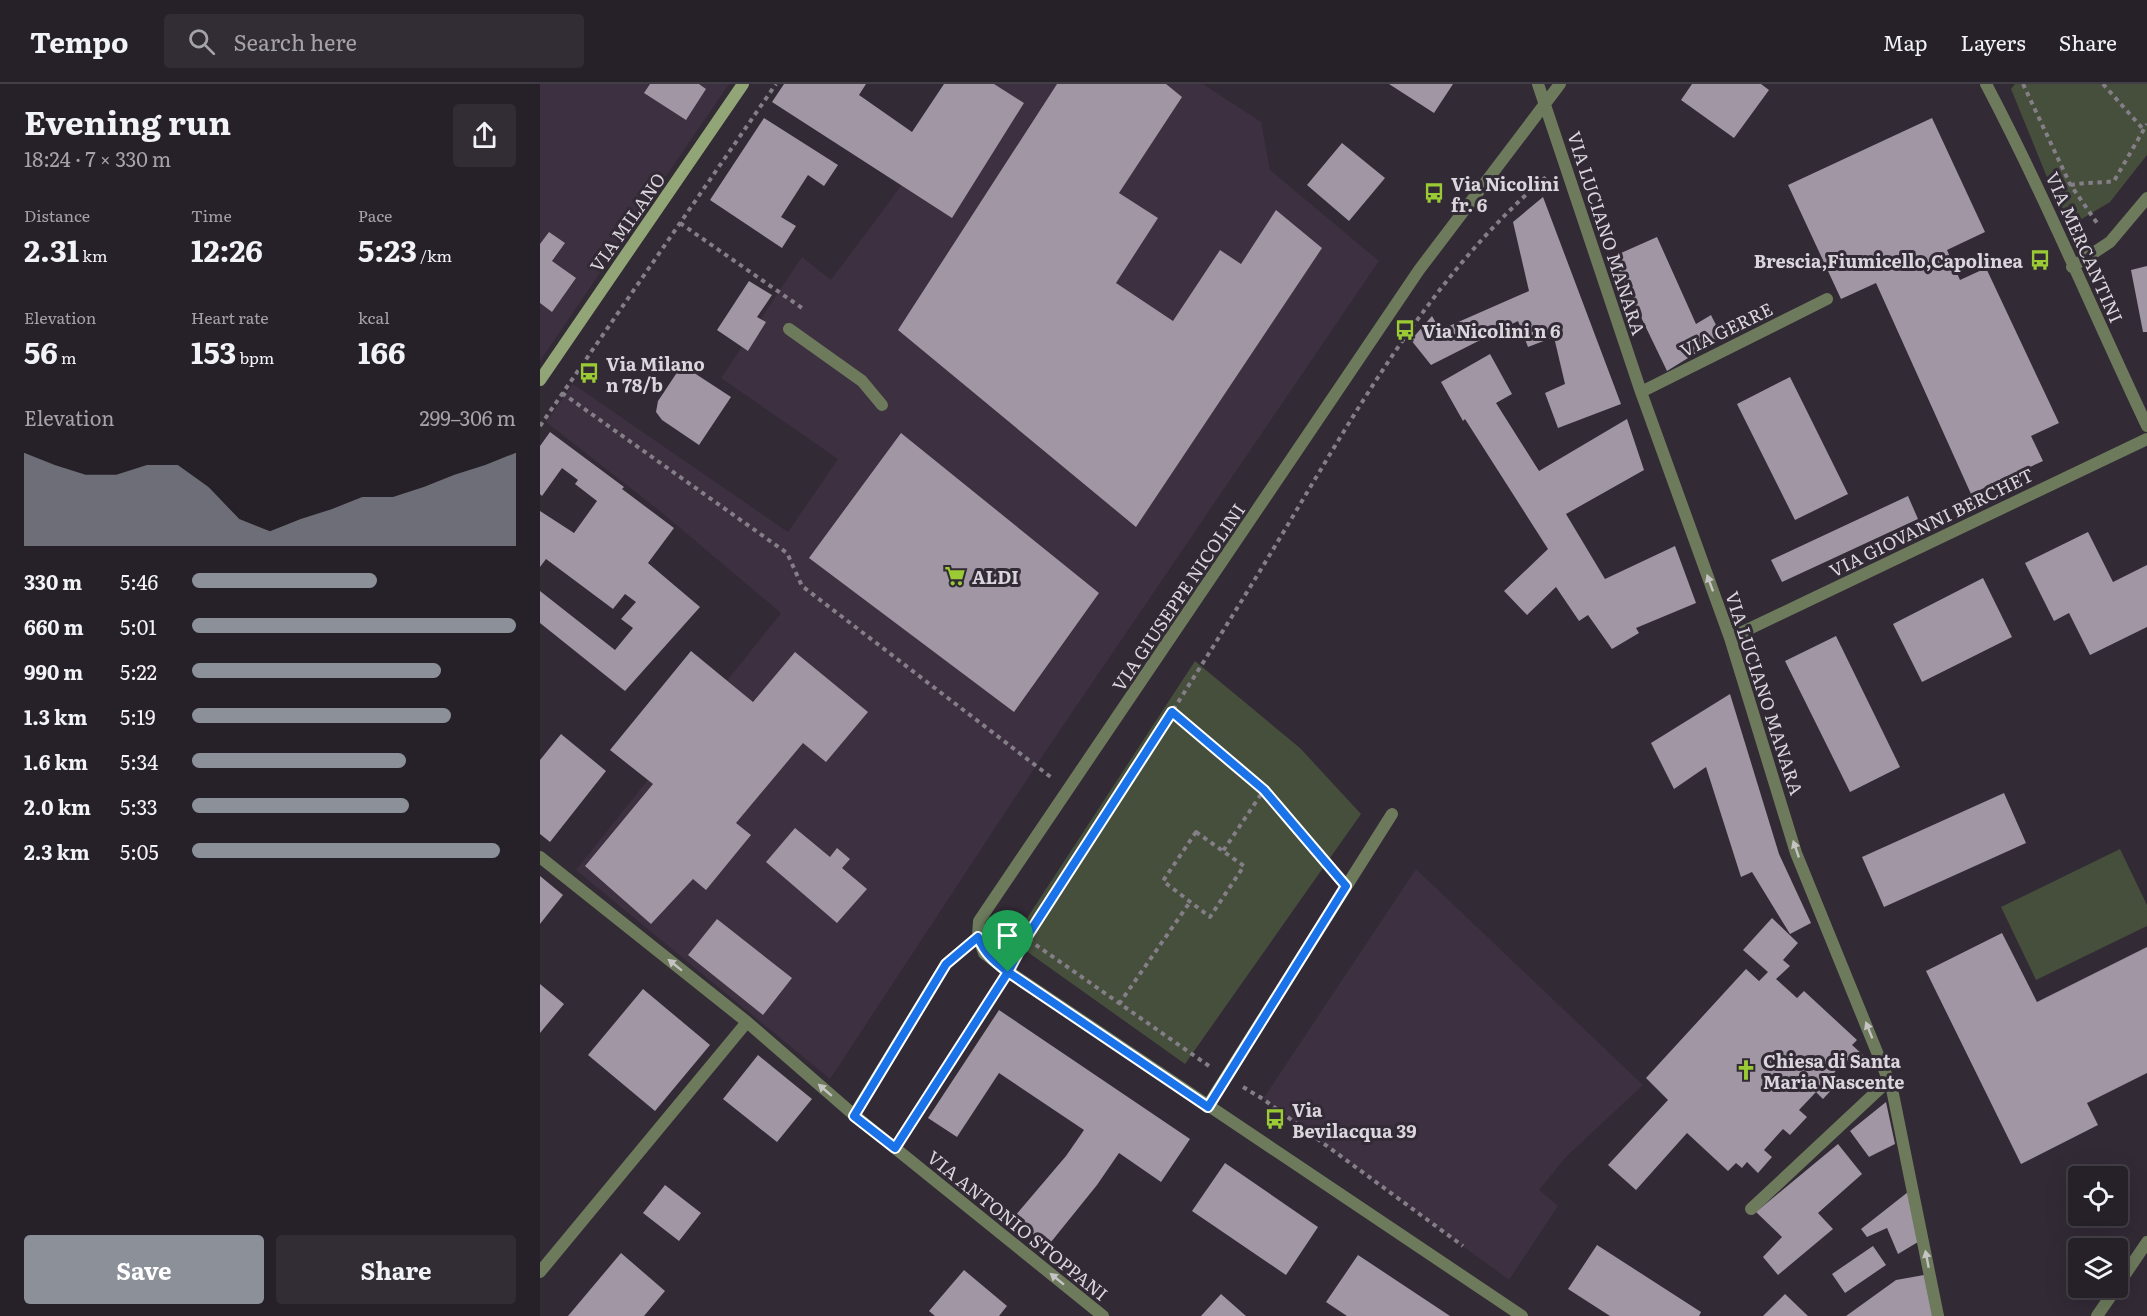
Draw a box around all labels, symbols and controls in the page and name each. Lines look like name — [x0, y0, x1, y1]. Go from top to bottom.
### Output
search box — [164, 14, 584, 68]
text: Tempo — [30, 20, 128, 62]
icon: search — [185, 25, 218, 58]
text: Search here — [233, 25, 357, 58]
text: Map — [1883, 26, 1928, 57]
text: Layers — [1961, 26, 2026, 57]
text: Share — [2059, 26, 2117, 57]
text: Evening run — [24, 96, 231, 145]
button: share — [453, 104, 516, 167]
street label: VIA LUCIANO MANARA — [1561, 128, 1653, 338]
text: 18:24 · 7 × 330 m — [24, 143, 171, 173]
street label: VIA MILANO — [583, 167, 671, 277]
street label: VIA MERCANTINI — [2040, 167, 2130, 327]
place label: Via Nicolini fr. 6 — [1451, 170, 1560, 218]
bus stop icon: Via Nicolini fr. 6 — [1422, 181, 1446, 205]
text: Distance — [24, 203, 90, 227]
text: Time — [191, 203, 232, 227]
text: Pace — [358, 203, 392, 227]
text: 2.31 — [24, 227, 79, 271]
text: 12:26 — [191, 227, 263, 271]
text: 5:23 — [358, 227, 417, 271]
text: km — [79, 243, 108, 267]
text: /km — [417, 243, 452, 267]
place label: Brescia,Fiumicello,Capolinea — [1754, 247, 2024, 274]
bus stop icon: Brescia,Fiumicello,Capolinea — [2028, 248, 2052, 272]
street label: VIA GERRE — [1675, 295, 1777, 363]
text: Elevation — [24, 305, 96, 329]
text: Heart rate — [191, 305, 269, 329]
text: kcal — [358, 305, 390, 329]
place label: Via Nicolini n 6 — [1422, 317, 1561, 344]
bus stop icon: Via Nicolini n 6 — [1393, 318, 1417, 342]
text: 56 — [24, 329, 58, 373]
text: 153 — [191, 329, 236, 373]
text: 166 — [358, 329, 405, 373]
text: m — [58, 345, 77, 369]
text: bpm — [236, 345, 274, 369]
place label: Via Milano n 78/b — [606, 350, 705, 398]
bus stop icon: Via Milano n 78/b — [577, 361, 601, 385]
text: Elevation — [24, 402, 114, 432]
text: 299–306 m — [420, 402, 516, 432]
street label: VIA GIOVANNI BERCHET — [1824, 461, 2038, 583]
street label: VIA GIUSEPPE NICOLINI — [1105, 498, 1251, 696]
place label: ALDI — [972, 563, 1019, 590]
supermarket icon: ALDI — [943, 564, 967, 588]
text: 330 m — [24, 566, 82, 596]
text: 5:46 — [120, 566, 158, 596]
one-way arrow — [1705, 574, 1715, 592]
street label: VIA LUCIANO MANARA — [1719, 588, 1811, 798]
text: 660 m — [24, 611, 84, 641]
text: 5:01 — [120, 611, 157, 641]
text: 990 m — [24, 656, 83, 686]
text: 5:22 — [120, 656, 157, 686]
text: 1.3 km — [24, 701, 87, 731]
text: 5:19 — [120, 701, 155, 731]
text: 1.6 km — [24, 746, 88, 776]
text: 5:34 — [120, 746, 158, 776]
text: 2.0 km — [24, 791, 91, 821]
text: 5:33 — [120, 791, 158, 821]
text: 2.3 km — [24, 836, 90, 866]
text: 5:05 — [120, 836, 159, 866]
one-way arrow — [1790, 840, 1800, 858]
pin — [982, 910, 1033, 972]
icon: arrive — [991, 919, 1024, 952]
one-way arrow — [667, 958, 683, 971]
one-way arrow — [1864, 1020, 1874, 1038]
place label: Chiesa di Santa Maria Nascente — [1763, 1047, 1905, 1095]
church icon: Chiesa di Santa Maria Nascente — [1734, 1058, 1758, 1082]
one-way arrow — [817, 1083, 832, 1097]
place label: Via Bevilacqua 39 — [1292, 1096, 1417, 1144]
bus stop icon: Via Bevilacqua 39 — [1263, 1107, 1287, 1131]
street label: VIA ANTONIO STOPPANI — [922, 1144, 1114, 1306]
map controls — [2068, 1166, 2128, 1298]
button: locate — [2068, 1166, 2128, 1226]
button: Save — [24, 1235, 264, 1304]
button: Share — [276, 1235, 516, 1304]
button: layers — [2068, 1238, 2128, 1298]
one-way arrow — [1922, 1249, 1931, 1268]
one-way arrow — [1050, 1274, 1065, 1286]

